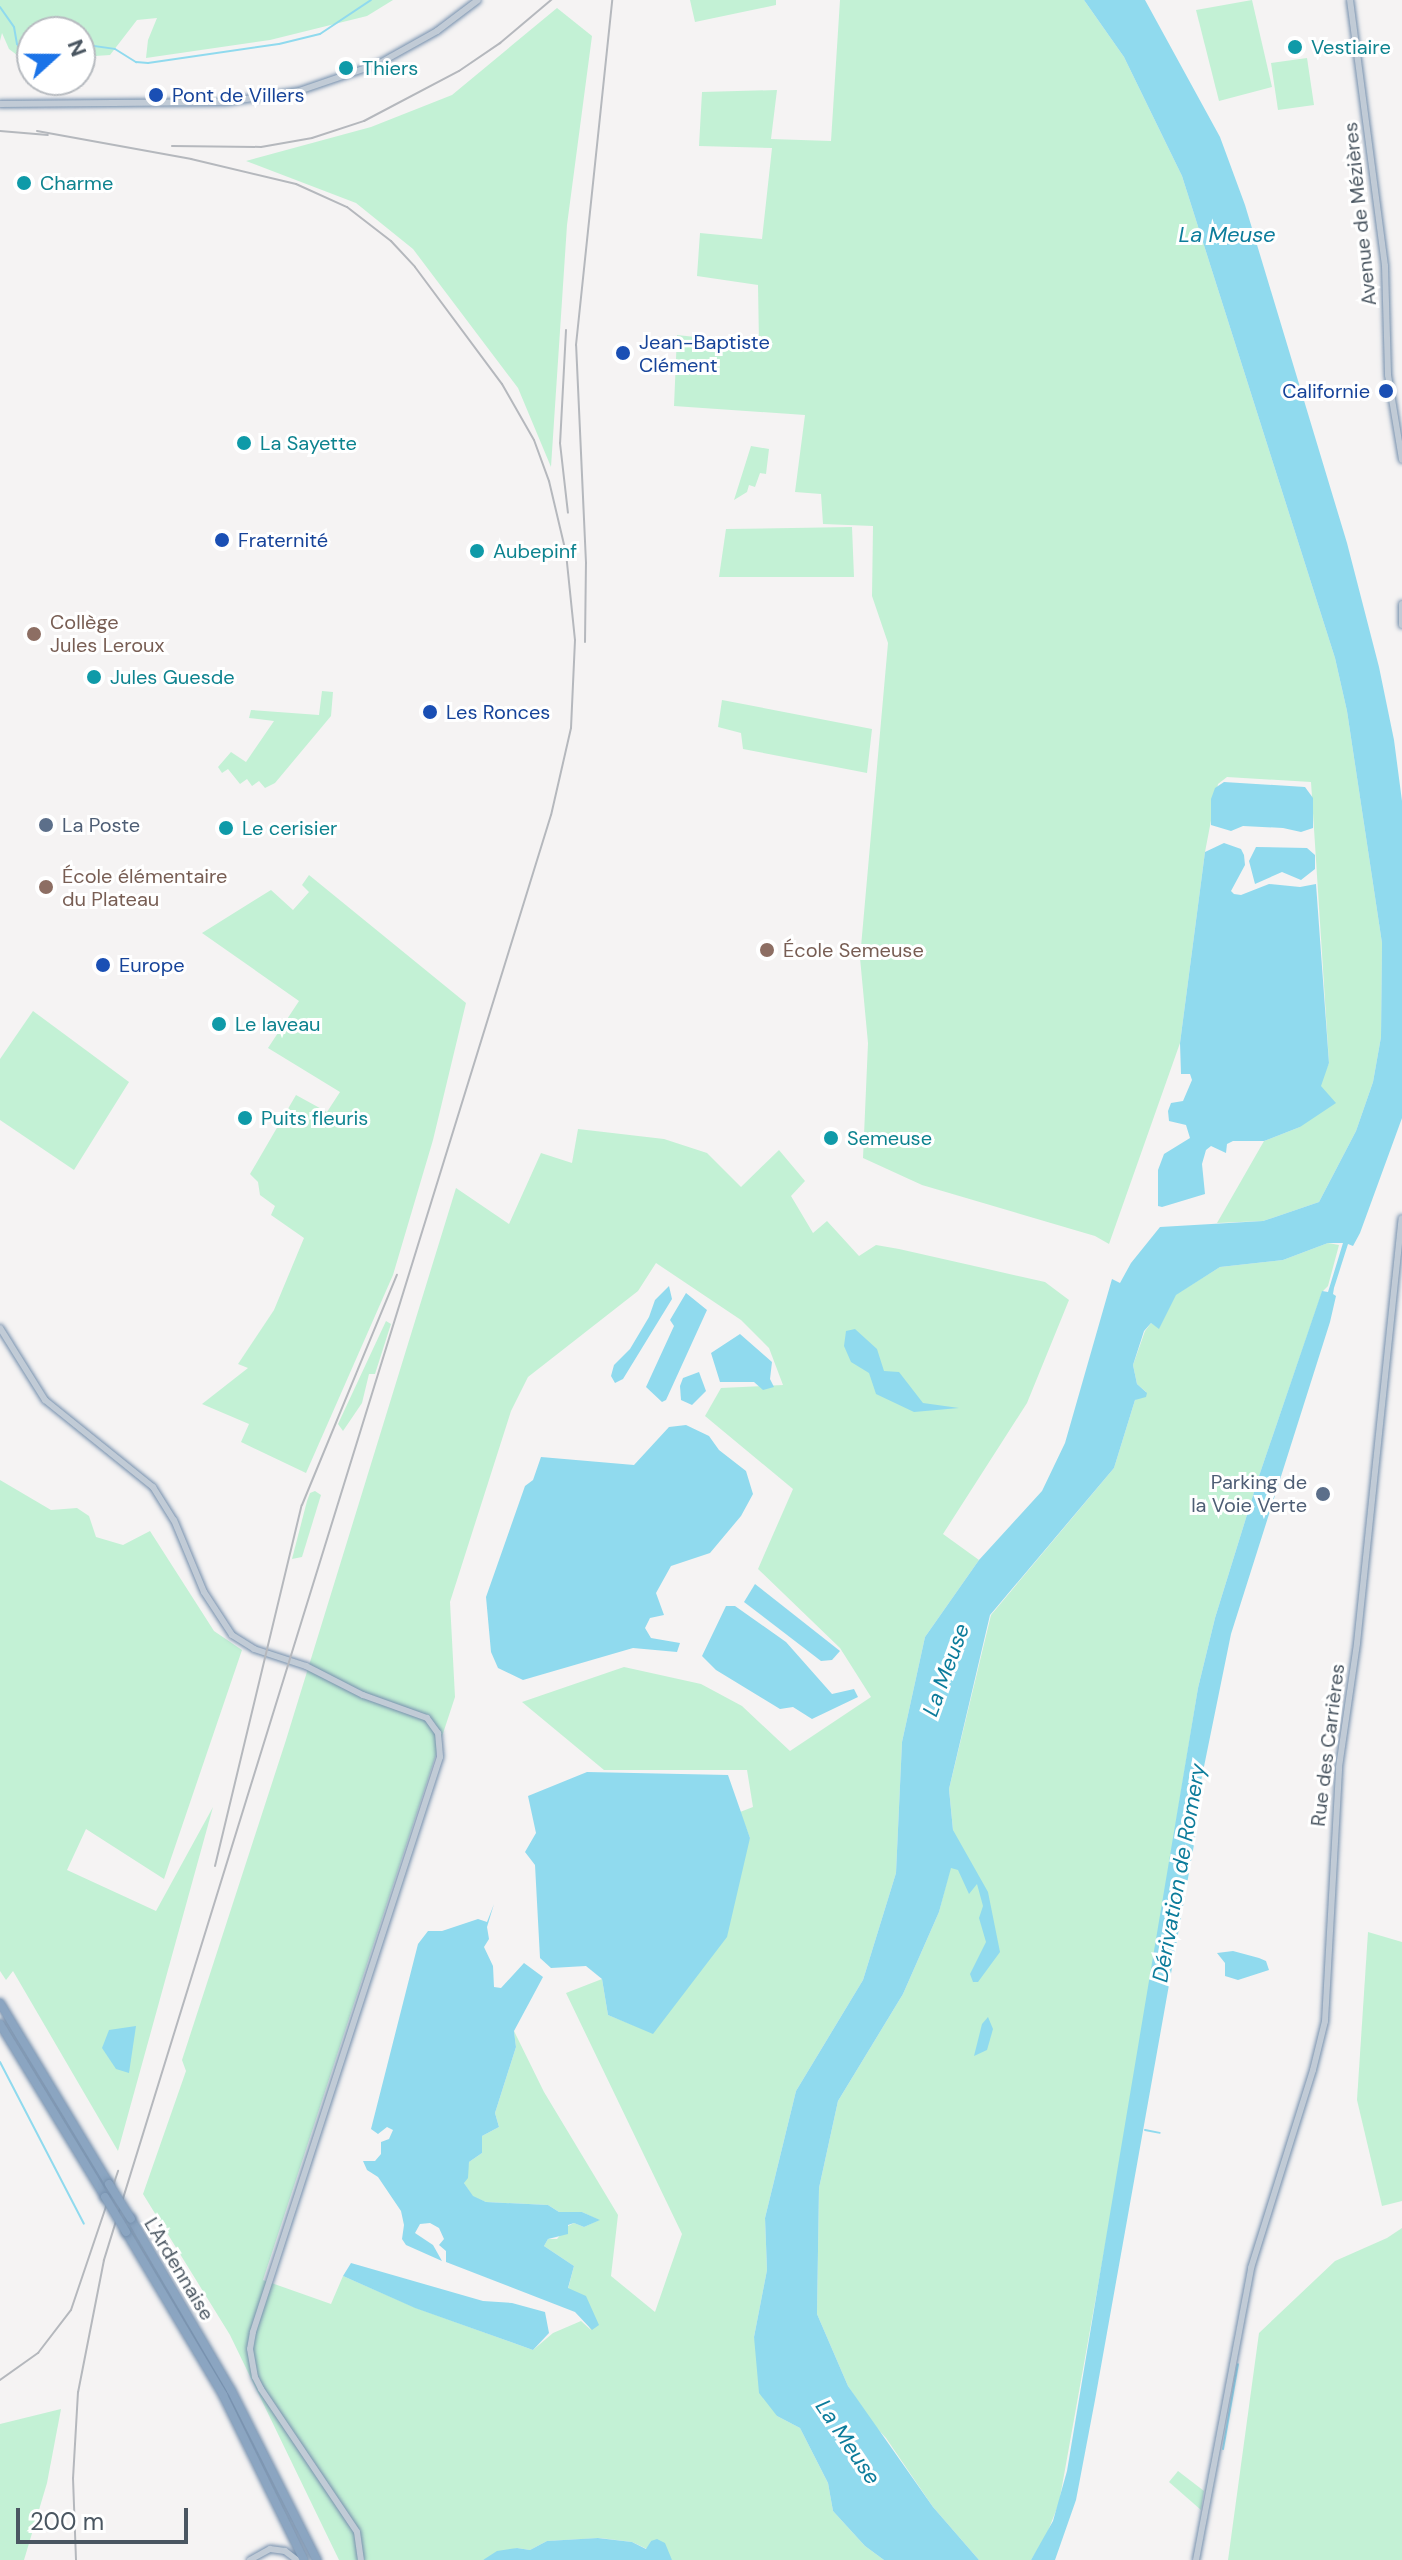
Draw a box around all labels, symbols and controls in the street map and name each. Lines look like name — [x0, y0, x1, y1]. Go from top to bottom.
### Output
north arrow — [16, 16, 96, 96]
text: N — [61, 35, 93, 61]
place label: Vestiaire — [1311, 35, 1391, 59]
marker: Vestiaire — [1286, 38, 1304, 56]
place label: Thiers — [362, 56, 418, 80]
marker: Thiers — [337, 59, 355, 77]
place label: Pont de Villers — [172, 83, 305, 107]
marker: Pont de Villers — [147, 86, 165, 104]
street label: Avenue de Mézières — [1338, 121, 1382, 307]
place label: Charme — [40, 171, 113, 195]
marker: Charme — [15, 174, 33, 192]
water label: La Meuse — [1179, 222, 1275, 248]
place label: Jean-Baptiste Clément — [639, 330, 770, 377]
marker: Jean-Baptiste Clément — [614, 344, 632, 362]
place label: Californie — [1282, 379, 1370, 403]
marker: Californie — [1377, 382, 1395, 400]
place label: La Sayette — [260, 431, 357, 455]
marker: La Sayette — [235, 434, 253, 452]
place label: Fraternité — [238, 528, 328, 552]
marker: Fraternité — [213, 531, 231, 549]
place label: Aubepinf — [493, 539, 577, 563]
marker: Aubepinf — [468, 542, 486, 560]
place label: Collège Jules Leroux — [50, 610, 164, 657]
marker: Collège Jules Leroux — [25, 625, 43, 643]
place label: Jules Guesde — [110, 665, 235, 689]
marker: Jules Guesde — [85, 668, 103, 686]
place label: Les Ronces — [446, 700, 550, 724]
marker: Les Ronces — [421, 703, 439, 721]
place label: La Poste — [62, 813, 140, 837]
marker: La Poste — [37, 816, 55, 834]
place label: Le cerisier — [242, 816, 337, 840]
marker: Le cerisier — [217, 819, 235, 837]
place label: École élémentaire du Plateau — [62, 864, 227, 911]
marker: École élémentaire du Plateau — [37, 878, 55, 896]
place label: École Semeuse — [783, 938, 924, 962]
marker: École Semeuse — [758, 941, 776, 959]
place label: Europe — [119, 953, 185, 977]
marker: Europe — [94, 956, 112, 974]
place label: Le laveau — [235, 1012, 320, 1036]
marker: Le laveau — [210, 1015, 228, 1033]
place label: Puits fleuris — [261, 1106, 368, 1130]
marker: Puits fleuris — [236, 1109, 254, 1127]
place label: Semeuse — [847, 1126, 932, 1150]
marker: Semeuse — [822, 1129, 840, 1147]
place label: Parking de la Voie Verte — [1191, 1470, 1307, 1517]
marker: Parking de la Voie Verte — [1314, 1485, 1332, 1503]
water label: La Meuse — [917, 1620, 975, 1720]
street label: Rue des Carrières — [1306, 1662, 1350, 1828]
water label: Dérivation de Romery — [1147, 1762, 1211, 1984]
street label: L'Ardennaise — [139, 2213, 219, 2325]
water label: La Meuse — [810, 2394, 886, 2490]
scale bar — [20, 2492, 192, 2542]
text: 200 m — [30, 2506, 104, 2537]

